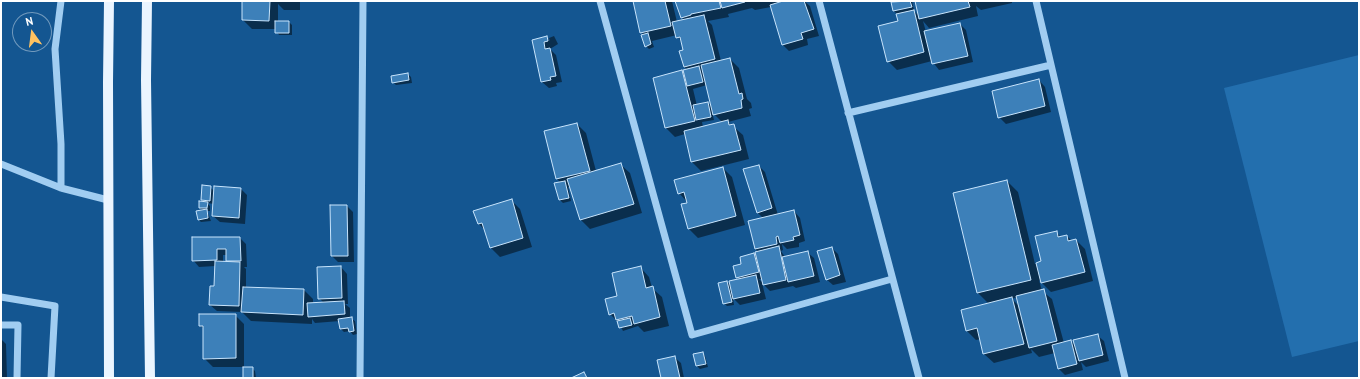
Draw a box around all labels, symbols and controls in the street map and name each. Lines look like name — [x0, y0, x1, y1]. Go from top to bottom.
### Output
north arrow — [12, 12, 52, 52]
text: N — [24, 14, 35, 29]

